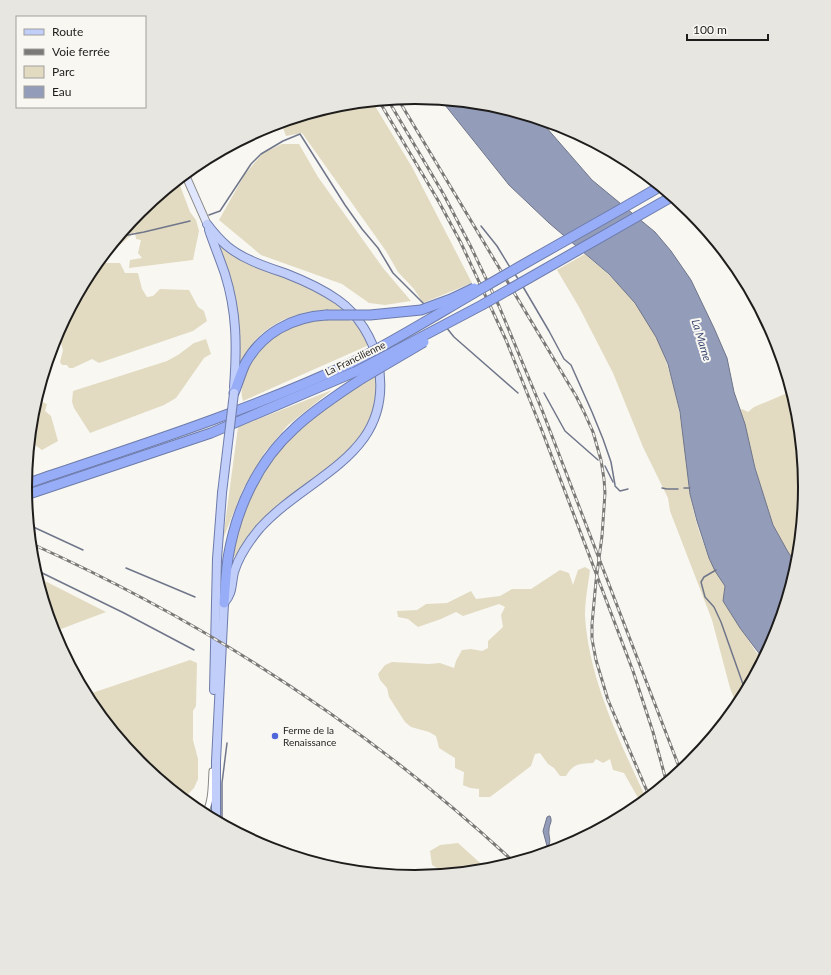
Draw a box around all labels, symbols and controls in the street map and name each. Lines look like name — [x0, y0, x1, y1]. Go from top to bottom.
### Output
legend — [16, 16, 146, 108]
scale bar — [687, 16, 768, 42]
text: 100 m — [693, 22, 727, 37]
text: Route — [52, 24, 83, 39]
text: Voie ferrée — [52, 44, 110, 59]
text: Parc — [52, 64, 75, 79]
text: Eau — [52, 84, 72, 99]
water label: La Marne — [689, 318, 715, 362]
street label: La Francilienne — [323, 338, 387, 378]
place label: Ferme de la Renaissance — [283, 724, 336, 748]
marker: Ferme de la Renaissance — [270, 731, 280, 741]

